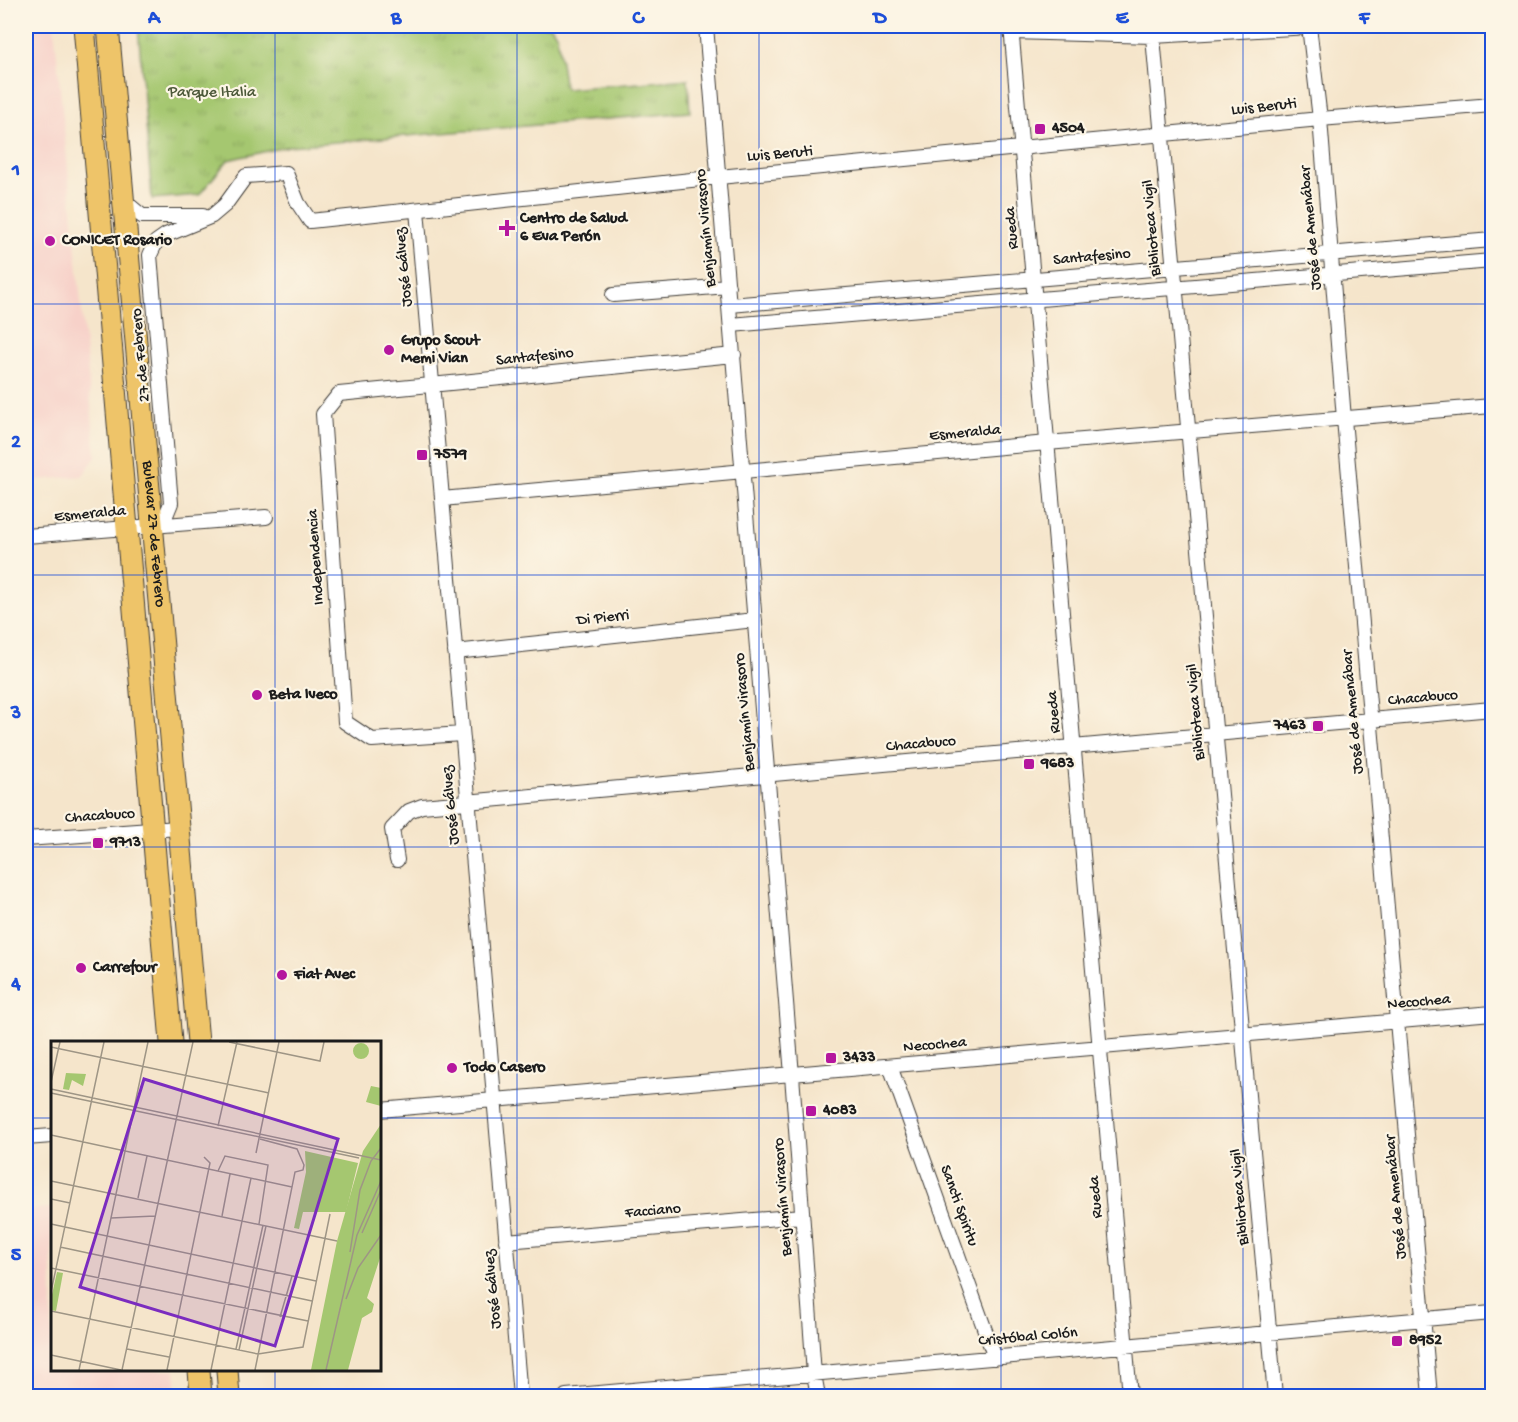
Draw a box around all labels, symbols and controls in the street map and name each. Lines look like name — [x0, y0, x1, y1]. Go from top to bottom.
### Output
text: A — [147, 8, 162, 31]
text: B — [390, 8, 402, 31]
text: C — [632, 8, 646, 31]
text: D — [871, 8, 887, 31]
text: E — [1116, 8, 1130, 31]
text: F — [1358, 8, 1371, 31]
park label: Parque Italia — [167, 84, 257, 103]
street label: Luis Beruti — [1230, 95, 1298, 121]
place label: 4504 — [1051, 120, 1085, 139]
marker: 4504 — [1033, 122, 1047, 136]
street label: Luis Beruti — [746, 143, 814, 167]
text: 1 — [11, 160, 20, 183]
street label: José de Amenábar — [1297, 164, 1327, 291]
street label: Benjamín Virasoro — [692, 168, 722, 289]
street label: Biblioteca Vigil — [1139, 179, 1167, 278]
street label: Rueda — [1002, 205, 1024, 250]
place label: Centro de Salud 6 Eva Perón — [519, 210, 629, 247]
marker: Centro de Salud 6 Eva Perón — [498, 219, 516, 237]
street label: José Gálvez — [392, 226, 418, 307]
place label: CONICET Rosario — [61, 232, 173, 251]
marker: CONICET Rosario — [43, 234, 57, 248]
street label: Santafesino — [1052, 245, 1132, 271]
street label: 27 de Febrero — [128, 307, 156, 403]
place label: Grupo Scout Memi Vian — [401, 332, 481, 369]
marker: Grupo Scout Memi Vian — [382, 343, 396, 357]
street label: Santafesino — [495, 344, 575, 372]
street label: Esmeralda — [928, 421, 1003, 447]
text: 2 — [11, 432, 21, 455]
place label: 7579 — [433, 446, 467, 465]
marker: 7579 — [415, 448, 429, 462]
street label: Bulevar 27 de Febrero — [137, 459, 169, 608]
street label: Esmeralda — [53, 502, 128, 528]
street label: Independencia — [304, 507, 330, 605]
street label: Di Pierri — [575, 607, 630, 631]
street label: José de Amenábar — [1339, 648, 1369, 775]
street label: Benjamín Virasoro — [731, 652, 761, 773]
street label: Biblioteca Vigil — [1183, 663, 1211, 762]
place label: Beta Iveco — [268, 686, 338, 705]
street label: Chacabuco — [1387, 686, 1459, 712]
marker: Beta Iveco — [250, 688, 264, 702]
street label: Rueda — [1044, 689, 1066, 734]
text: 3 — [10, 703, 21, 726]
place label: 7463 — [1273, 717, 1306, 736]
marker: 7463 — [1311, 719, 1325, 733]
street label: Chacabuco — [885, 732, 957, 758]
place label: 9683 — [1040, 755, 1074, 774]
marker: 9683 — [1022, 757, 1036, 771]
street label: José Gálvez — [439, 764, 465, 845]
street label: Chacabuco — [64, 805, 136, 829]
place label: 9713 — [109, 834, 141, 853]
marker: 9713 — [91, 836, 105, 850]
place label: Carrefour — [92, 958, 159, 978]
marker: Carrefour — [74, 961, 88, 975]
place label: Fiat Avec — [293, 966, 357, 985]
marker: Fiat Avec — [275, 968, 289, 982]
text: 4 — [10, 974, 21, 997]
street label: Necochea — [1386, 991, 1453, 1015]
street label: Necochea — [902, 1034, 969, 1058]
inset map — [51, 1041, 381, 1371]
place label: 3433 — [842, 1049, 875, 1068]
marker: 3433 — [824, 1051, 838, 1065]
place label: Todo Casero — [462, 1059, 546, 1078]
marker: Todo Casero — [445, 1061, 459, 1075]
place label: 4083 — [822, 1102, 857, 1121]
marker: 4083 — [804, 1104, 818, 1118]
street label: José de Amenábar — [1382, 1133, 1412, 1260]
street label: Benjamín Virasoro — [770, 1137, 798, 1258]
street label: Biblioteca Vigil — [1227, 1148, 1255, 1247]
street label: Sancti Spiritu — [935, 1163, 982, 1250]
street label: Rueda — [1086, 1174, 1108, 1219]
street label: Facciano — [623, 1200, 682, 1224]
text: 5 — [11, 1245, 22, 1268]
street label: José Gálvez — [481, 1248, 507, 1329]
street label: Cristóbal Colón — [978, 1324, 1079, 1352]
place label: 8952 — [1409, 1332, 1442, 1351]
marker: 8952 — [1390, 1334, 1404, 1348]

